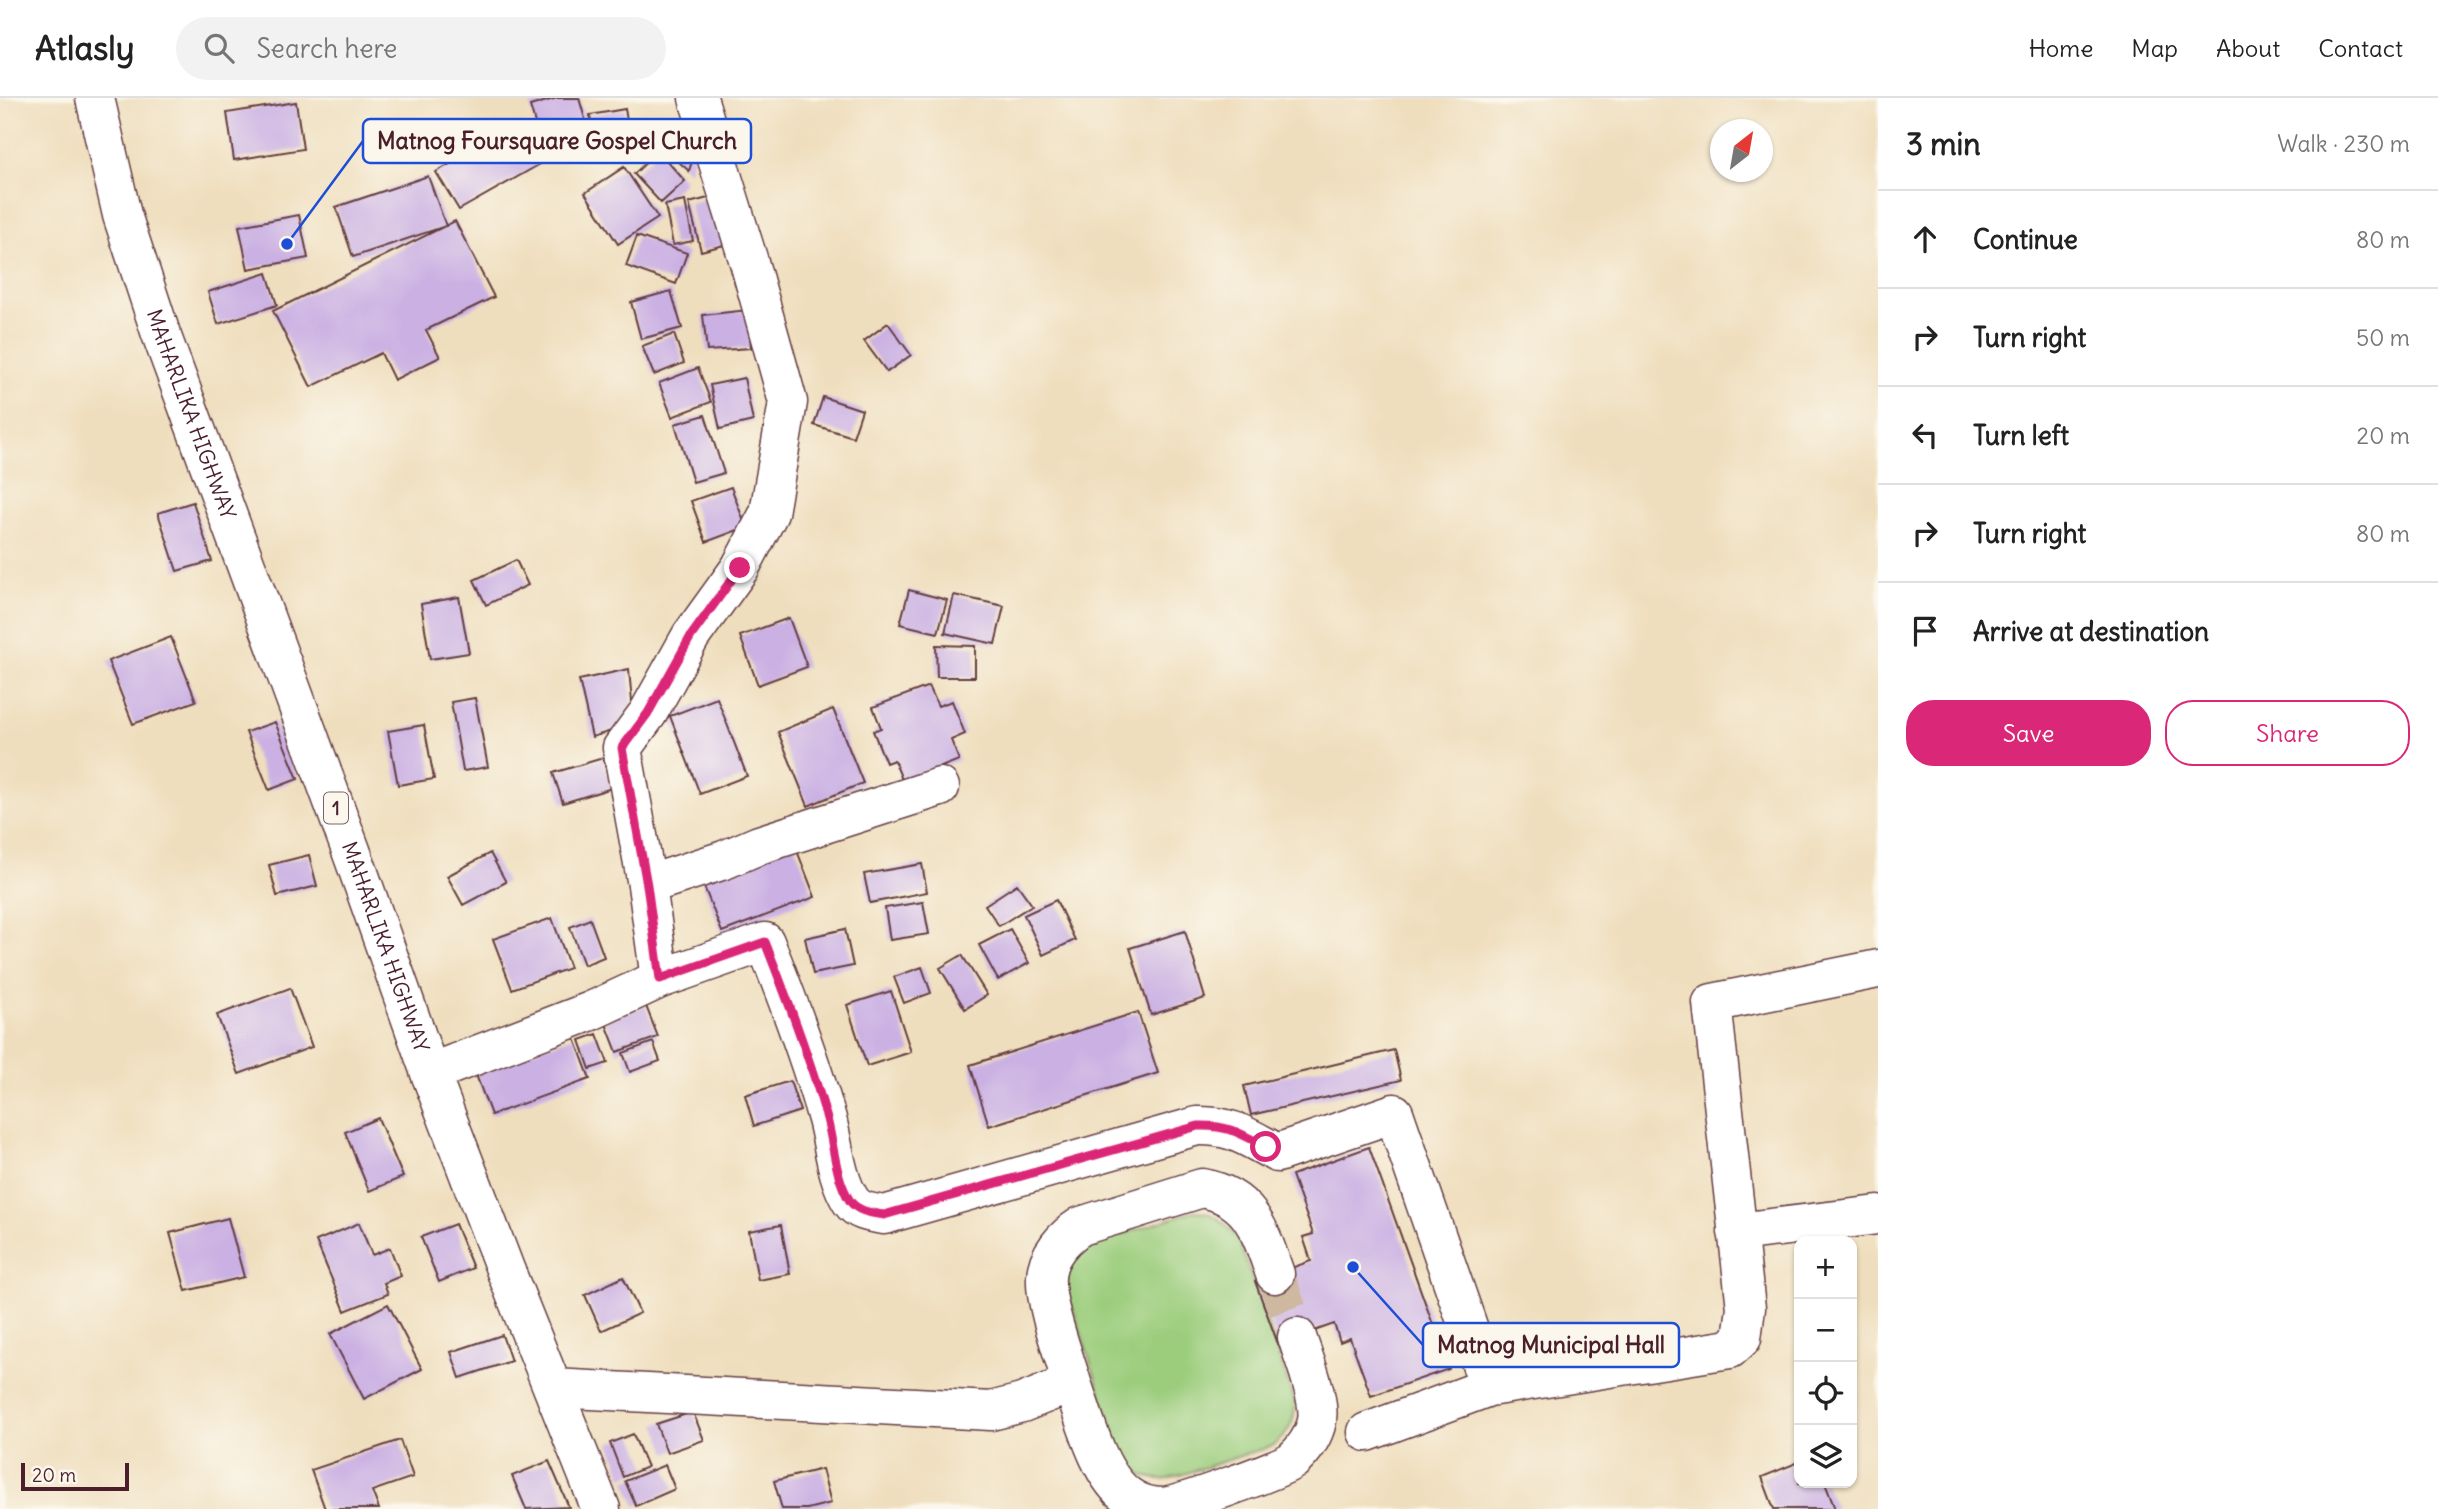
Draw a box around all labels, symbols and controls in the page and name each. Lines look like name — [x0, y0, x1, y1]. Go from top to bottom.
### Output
search box — [176, 17, 666, 80]
text: Atlasly — [35, 27, 134, 69]
icon: search — [200, 29, 238, 67]
text: Search here — [256, 32, 397, 65]
text: Home — [2029, 33, 2093, 63]
text: Map — [2131, 33, 2178, 63]
text: About — [2216, 33, 2280, 63]
text: Contact — [2318, 33, 2403, 63]
callout: Matnog Foursquare Gospel Church — [363, 119, 751, 163]
north arrow — [1710, 119, 1773, 182]
text: 3 min — [1906, 125, 1981, 163]
text: Matnog Foursquare Gospel Church — [377, 126, 737, 155]
text: Walk · 230 m — [2277, 129, 2410, 158]
icon: ahead — [1906, 220, 1944, 258]
text: Continue — [1973, 223, 2078, 256]
text: 80 m — [2356, 225, 2410, 254]
street label: MAHARLIKA HIGHWAY — [141, 306, 242, 523]
icon: right — [1906, 318, 1944, 356]
text: Turn right — [1973, 321, 2086, 354]
text: 50 m — [2356, 323, 2410, 352]
icon: left — [1906, 416, 1944, 454]
text: Turn left — [1973, 419, 2069, 452]
text: 20 m — [2357, 421, 2410, 450]
icon: right — [1906, 514, 1944, 552]
text: Turn right — [1973, 517, 2086, 550]
text: 80 m — [2356, 519, 2410, 548]
route end — [724, 552, 755, 583]
icon: arrive — [1906, 612, 1944, 650]
text: Arrive at destination — [1973, 615, 2209, 648]
button: Save — [1906, 700, 2151, 766]
button: Share — [2165, 700, 2410, 766]
road number: 1 — [324, 792, 348, 824]
street label: MAHARLIKA HIGHWAY — [336, 838, 436, 1056]
route start — [1250, 1131, 1281, 1162]
map controls — [1794, 1236, 1857, 1488]
button: + — [1794, 1236, 1857, 1299]
button: − — [1794, 1299, 1857, 1362]
callout: Matnog Municipal Hall — [1423, 1323, 1679, 1367]
text: Matnog Municipal Hall — [1437, 1330, 1665, 1359]
button: locate — [1794, 1362, 1857, 1425]
button: layers — [1794, 1425, 1857, 1488]
scale bar — [21, 1460, 130, 1492]
text: 20 m — [32, 1463, 76, 1487]

